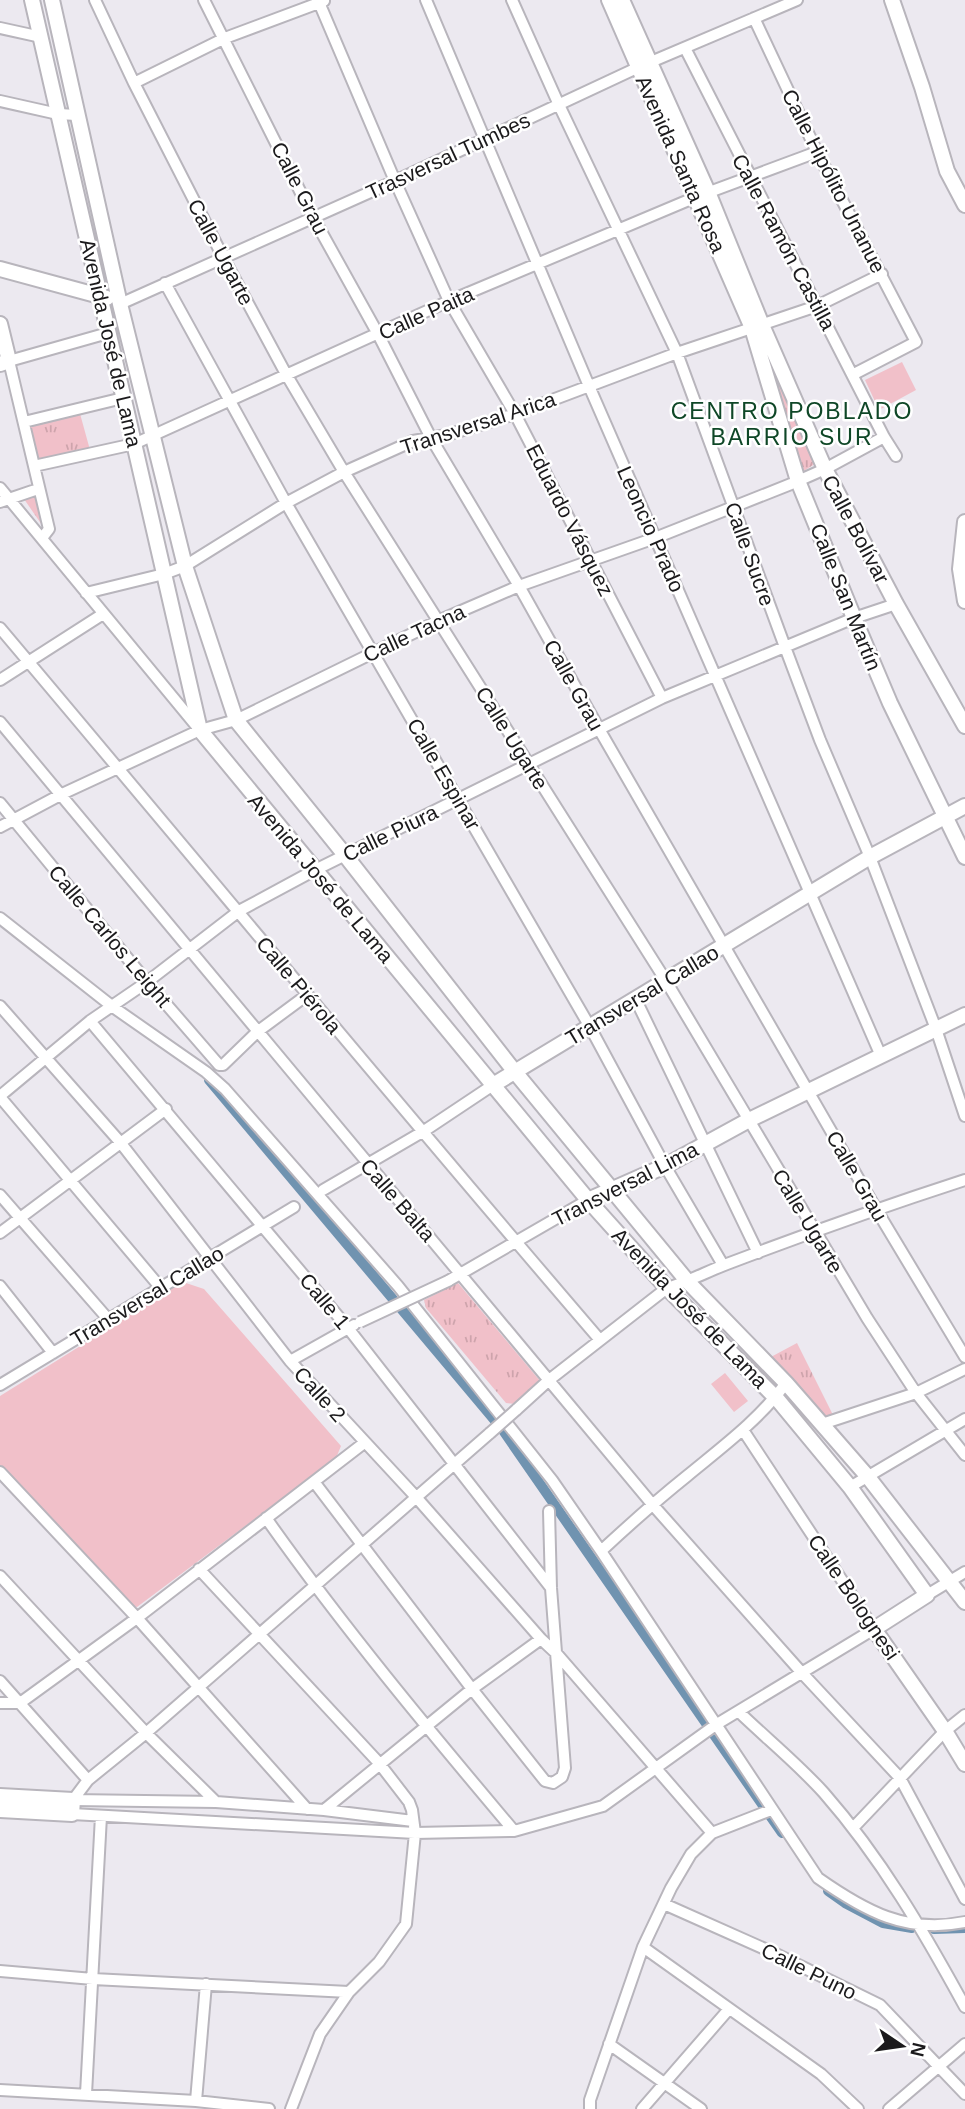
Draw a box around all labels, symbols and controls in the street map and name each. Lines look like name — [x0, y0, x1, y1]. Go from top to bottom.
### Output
street label: Avenida Santa Rosa — [632, 72, 730, 256]
street label: Calle Hipólito Unanue — [778, 85, 890, 277]
street label: Trasversal Tumbes — [363, 108, 533, 204]
street label: Calle Grau — [267, 138, 333, 238]
street label: Calle Ramón Castilla — [728, 150, 840, 334]
street label: Calle Ugarte — [183, 195, 259, 309]
street label: Avenida José de Lama — [76, 237, 146, 450]
street label: Calle Paita — [375, 282, 477, 344]
street label: Transversal Arica — [398, 387, 559, 459]
district label: CENTRO POBLADO BARRIO SUR — [671, 398, 913, 450]
street label: Eduardo Vásquez — [522, 440, 618, 600]
street label: Leoncio Prado — [613, 462, 689, 596]
street label: Calle Bolívar — [818, 471, 894, 587]
street label: Calle Sucre — [721, 499, 779, 609]
street label: Calle San Martín — [806, 520, 886, 674]
street label: Calle Tacna — [360, 599, 469, 667]
street label: Calle Grau — [540, 636, 608, 734]
street label: Calle Ugarte — [471, 682, 553, 794]
street label: Calle Espinar — [403, 714, 485, 834]
street label: Avenida José de Lama — [244, 789, 399, 967]
street label: Calle Piura — [339, 800, 441, 866]
street label: Calle Carlos Leight — [44, 861, 176, 1011]
street label: Calle Piérola — [252, 932, 346, 1038]
street label: Transversal Callao — [561, 940, 723, 1050]
street label: Calle Grau — [822, 1127, 892, 1225]
street label: Transversal Lima — [548, 1137, 702, 1231]
street label: Calle Balta — [356, 1154, 440, 1246]
street label: Calle Ugarte — [768, 1165, 848, 1277]
street label: Avenida José de Lama — [608, 1223, 773, 1393]
street label: Transversal Callao — [66, 1241, 228, 1351]
street label: Calle 1 — [295, 1269, 355, 1333]
street label: Calle 2 — [290, 1362, 350, 1426]
street label: Calle Bolognesi — [804, 1530, 904, 1664]
street label: Calle Puno — [758, 1938, 860, 2004]
north arrow — [867, 2011, 937, 2081]
text: N — [906, 2041, 930, 2059]

